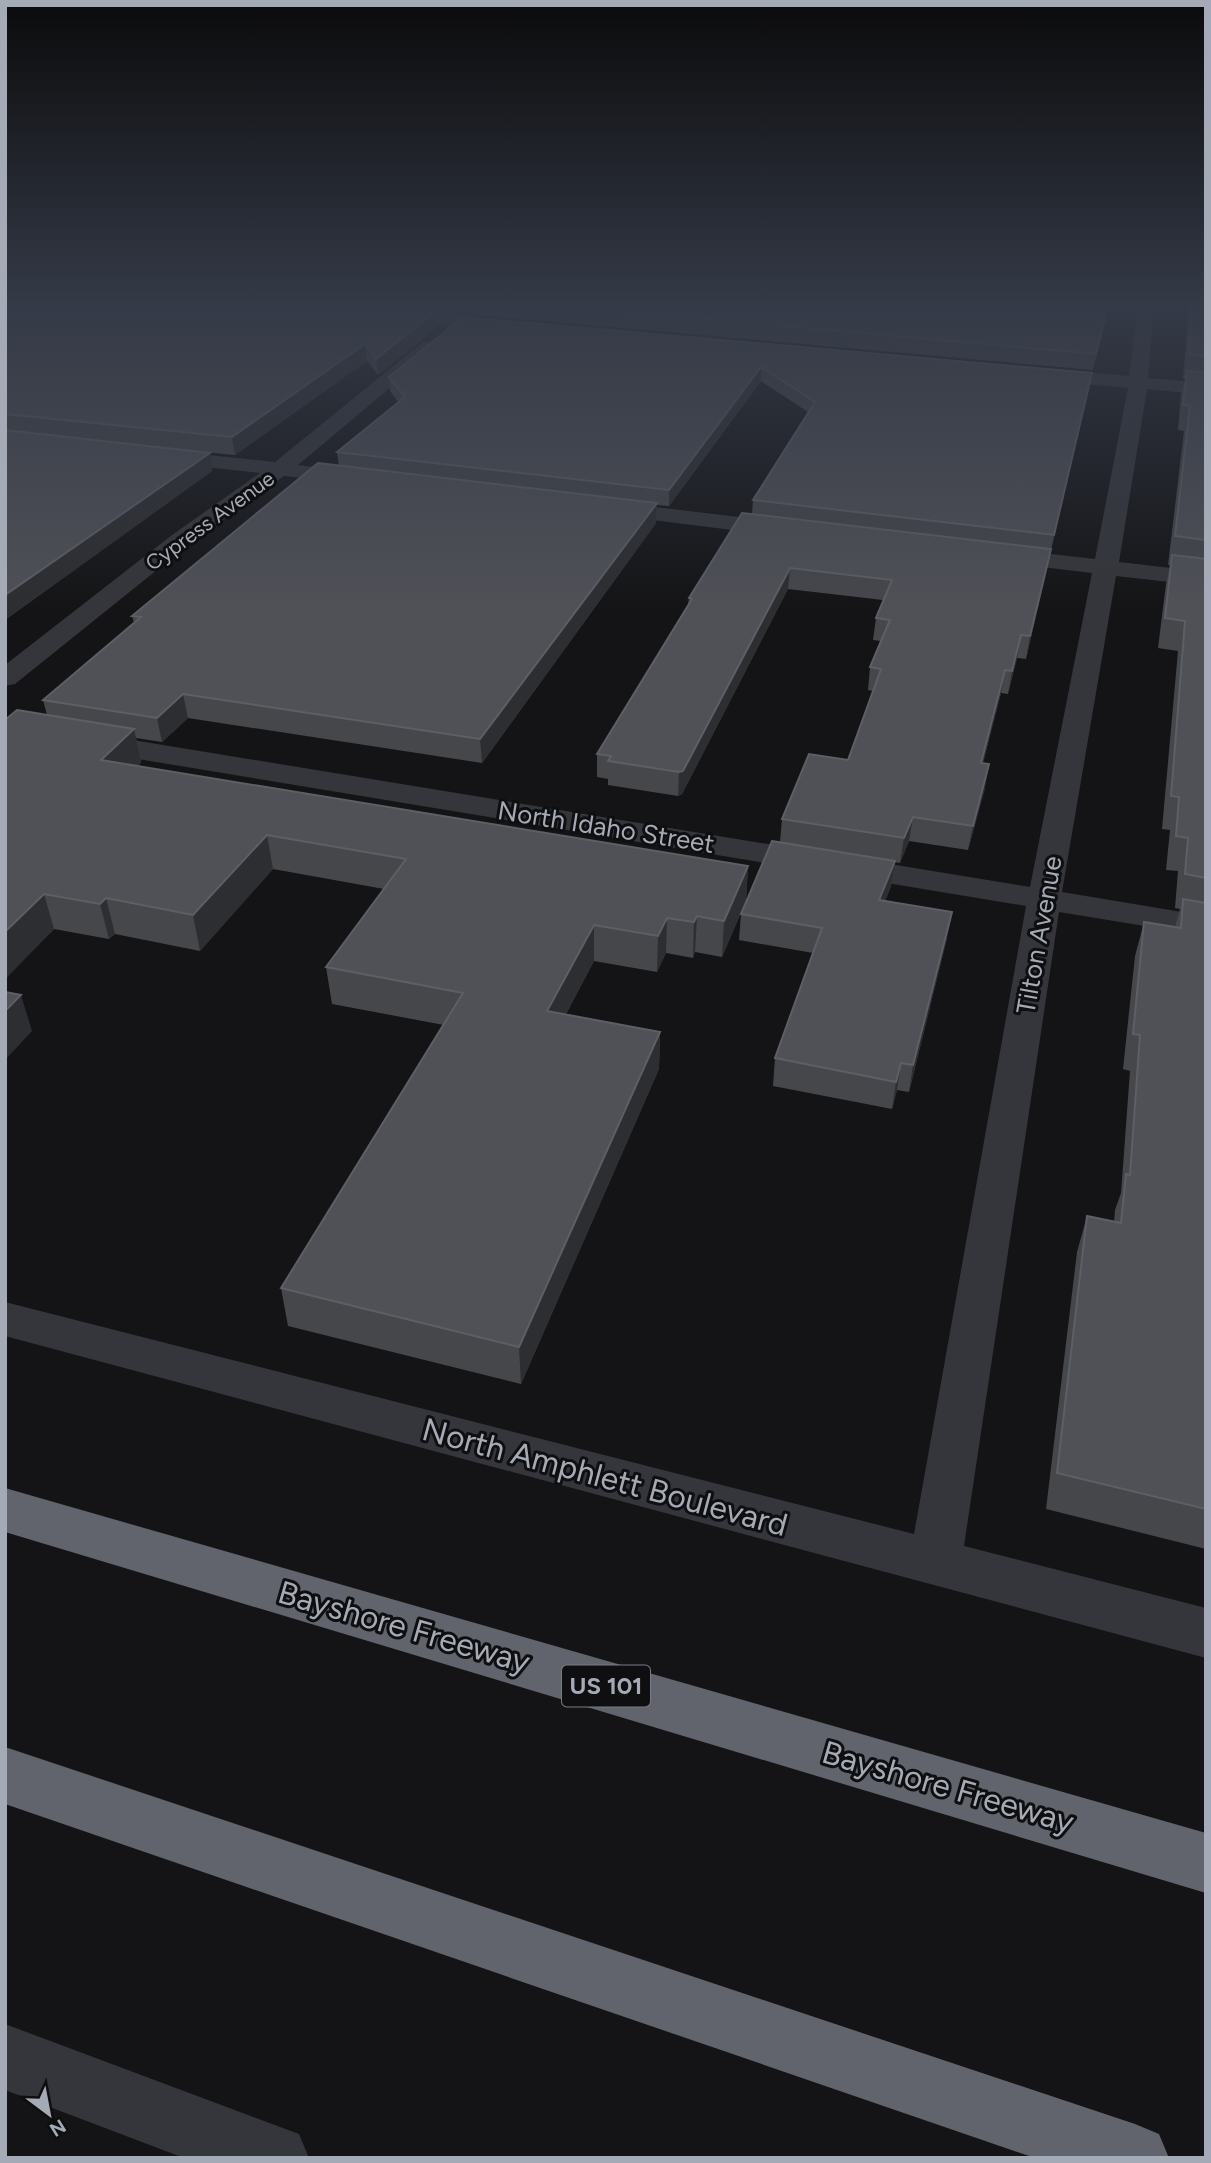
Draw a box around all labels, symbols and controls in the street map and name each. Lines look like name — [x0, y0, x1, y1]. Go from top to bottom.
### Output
street label: Cypress Avenue — [140, 466, 279, 576]
street label: North Idaho Street — [495, 794, 717, 860]
street label: Tilton Avenue — [1009, 854, 1069, 1016]
street label: North Amphlett Boulevard — [418, 1410, 792, 1544]
street label: Bayshore Freeway — [274, 1573, 534, 1681]
road number: US 101 — [562, 1666, 650, 1706]
street label: Bayshore Freeway — [818, 1733, 1078, 1841]
north arrow — [14, 2079, 84, 2149]
text: N — [45, 2114, 70, 2142]

